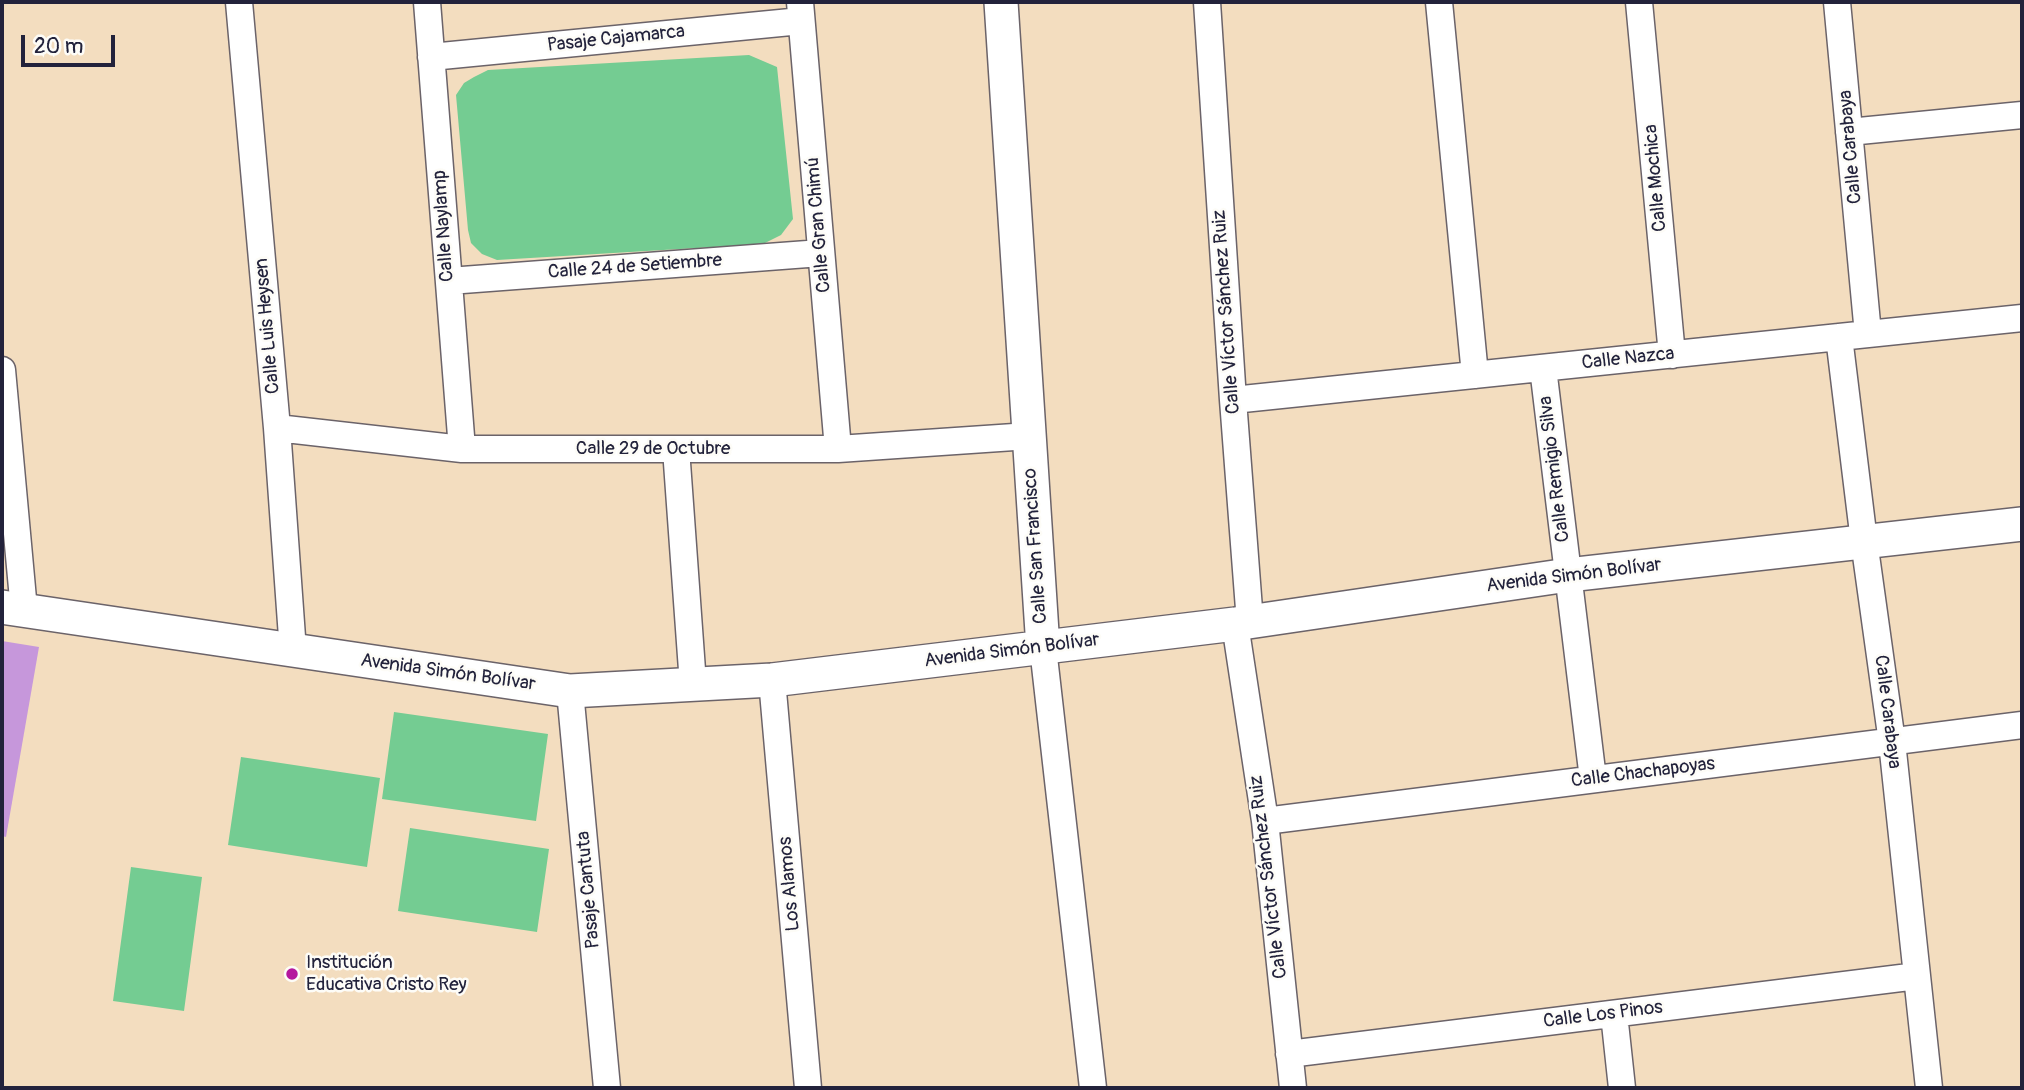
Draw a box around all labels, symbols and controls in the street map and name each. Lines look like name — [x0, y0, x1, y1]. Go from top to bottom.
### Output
street label: Pasaje Cajamarca — [546, 20, 686, 58]
scale bar — [24, 21, 119, 65]
text: 20 m — [34, 33, 83, 60]
street label: Calle Carabaya — [1835, 89, 1867, 205]
street label: Calle Mochica — [1640, 123, 1672, 233]
street label: Calle Gran Chimú — [802, 156, 836, 294]
street label: Calle Naylamp — [429, 169, 459, 283]
street label: Calle Víctor Sánchez Ruiz — [1208, 209, 1246, 415]
street label: Calle 24 de Setiembre — [547, 250, 723, 284]
street label: Calle Luis Heysen — [251, 257, 285, 395]
street label: Calle Nazca — [1580, 343, 1676, 375]
street label: Calle Remigio Silva — [1535, 395, 1575, 543]
street label: Calle 29 de Octubre — [576, 438, 730, 460]
street label: Calle San Francisco — [1019, 467, 1053, 625]
street label: Avenida Simón Bolívar — [1485, 554, 1663, 598]
street label: Avenida Simón Bolívar — [923, 629, 1101, 673]
street label: Avenida Simón Bolívar — [359, 649, 537, 697]
street label: Calle Carabaya — [1869, 654, 1905, 770]
street label: Calle Chachapoyas — [1570, 753, 1716, 793]
street label: Calle Víctor Sánchez Ruiz — [1245, 774, 1293, 980]
street label: Pasaje Cantuta — [573, 830, 605, 950]
street label: Los Alamos — [775, 836, 805, 932]
place label: Institución Educativa Cristo Rey — [306, 952, 467, 996]
marker: Institución Educativa Cristo Rey — [284, 966, 300, 982]
street label: Calle Los Pinos — [1542, 996, 1664, 1034]

